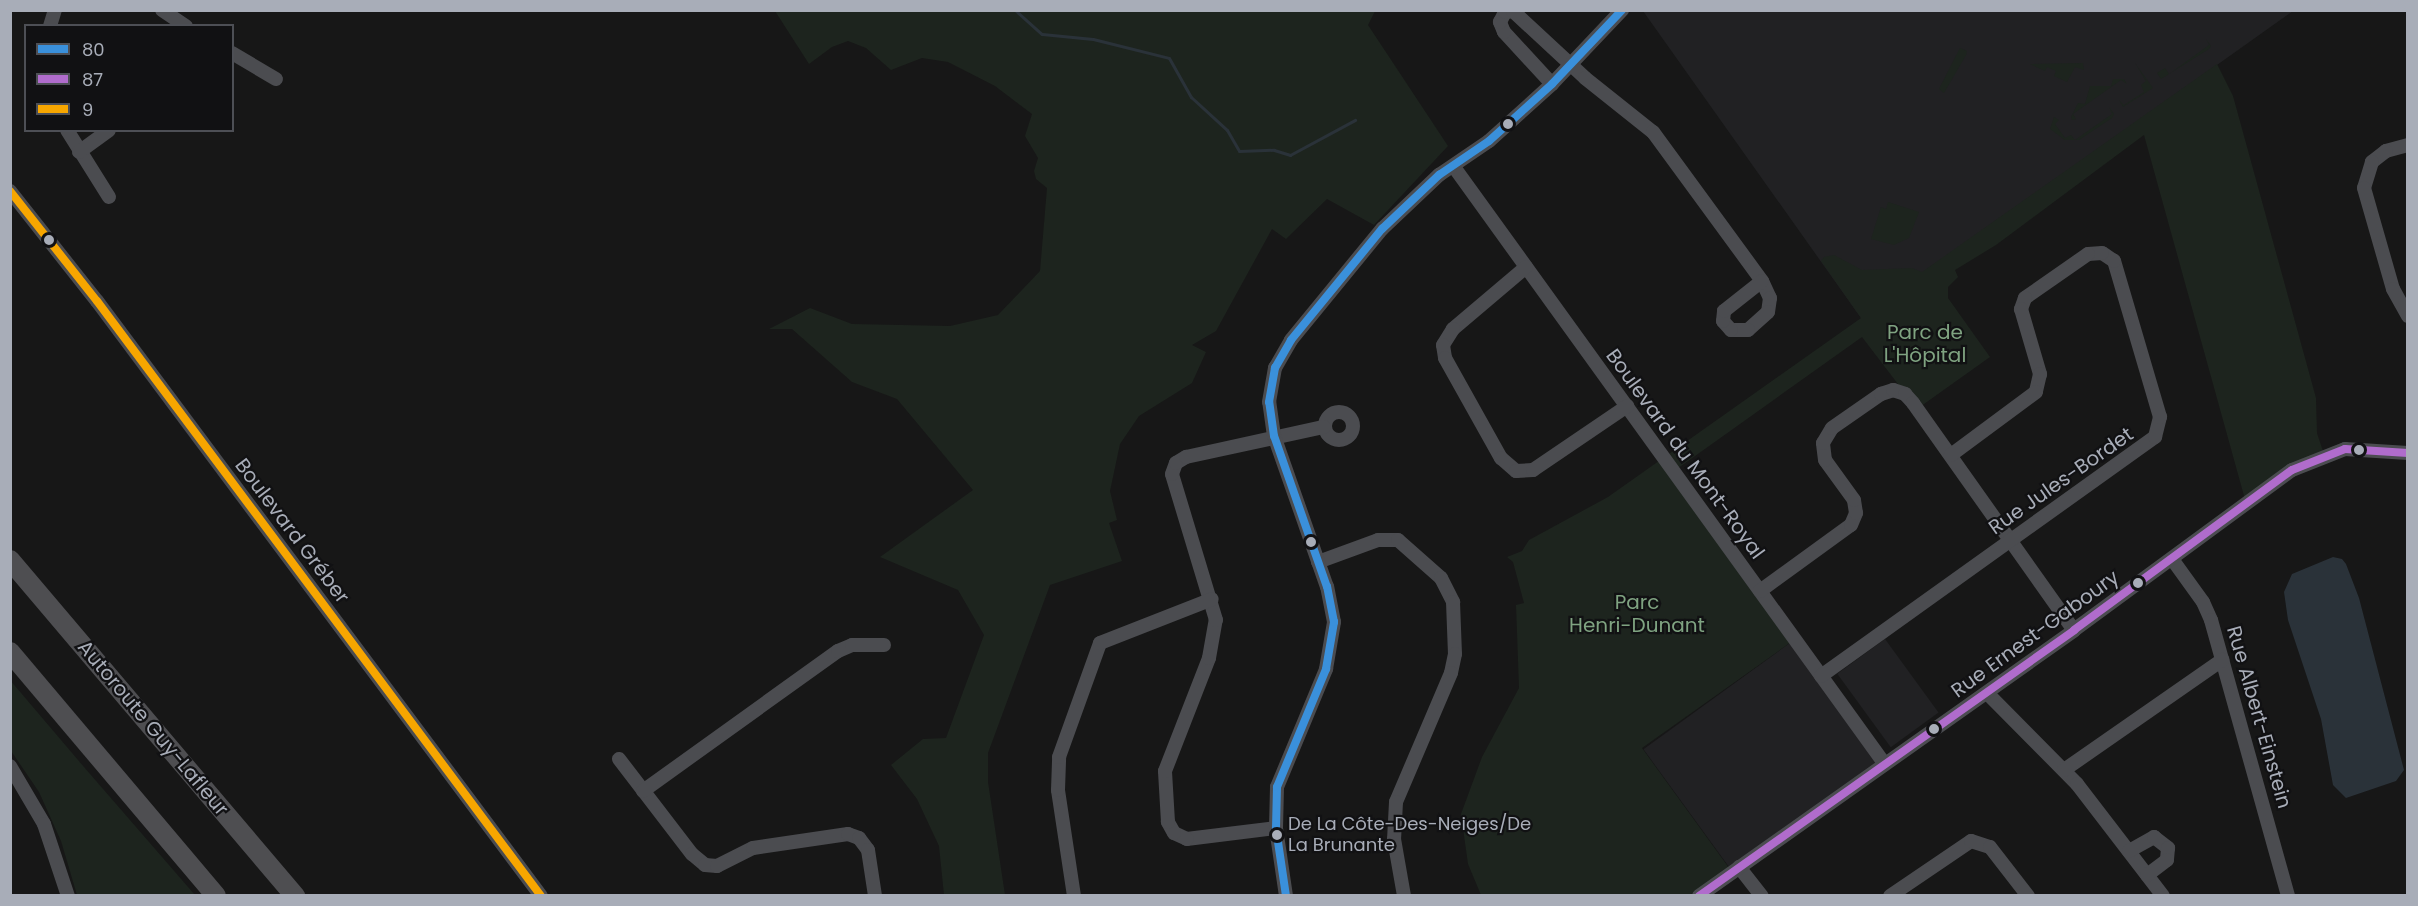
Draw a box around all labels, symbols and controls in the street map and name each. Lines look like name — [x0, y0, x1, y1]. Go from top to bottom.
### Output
legend — [24, 24, 234, 132]
text: 80 — [82, 37, 105, 62]
text: 87 — [82, 67, 103, 92]
text: 9 — [82, 97, 93, 122]
unlabelled marker — [1502, 118, 1514, 130]
unlabelled marker — [43, 234, 55, 246]
park label: Parc de L'Hôpital — [1884, 321, 1966, 368]
street label: Boulevard du Mont-Royal — [1601, 344, 1769, 564]
street label: Rue Jules-Bordet — [1984, 422, 2138, 540]
unlabelled marker — [2353, 444, 2365, 456]
street label: Boulevard Gréber — [230, 454, 354, 608]
unlabelled marker — [1305, 536, 1317, 548]
street label: Rue Ernest-Gaboury — [1947, 565, 2123, 703]
unlabelled marker — [2132, 577, 2144, 589]
park label: Parc Henri-Dunant — [1569, 590, 1705, 637]
street label: Rue Albert-Einstein — [2221, 623, 2297, 811]
street label: Autoroute Guy-Lafleur — [73, 635, 233, 821]
unlabelled marker — [1928, 723, 1940, 735]
place label: De La Côte-Des-Neiges/De La Brunante — [1288, 814, 1531, 856]
marker: De La Côte-Des-Neiges/De La Brunante — [1271, 829, 1283, 841]

